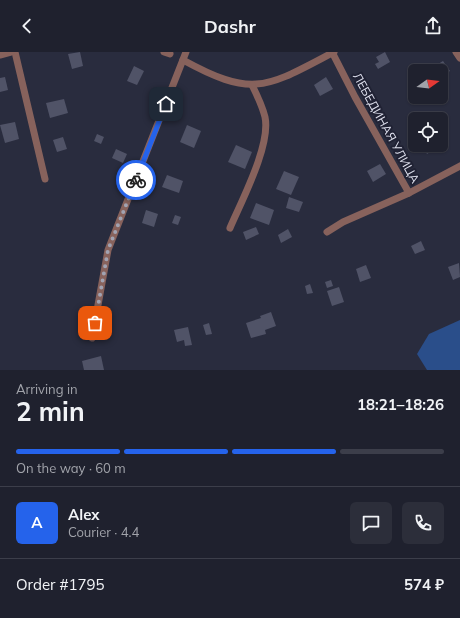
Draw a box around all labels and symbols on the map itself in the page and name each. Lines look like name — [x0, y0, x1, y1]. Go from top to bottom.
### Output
north arrow — [408, 64, 448, 104]
street label: ЛЕБЕДИНАЯ УЛИЦА — [350, 70, 423, 186]
pin — [149, 87, 183, 121]
courier — [116, 160, 156, 200]
pin — [78, 306, 112, 340]

